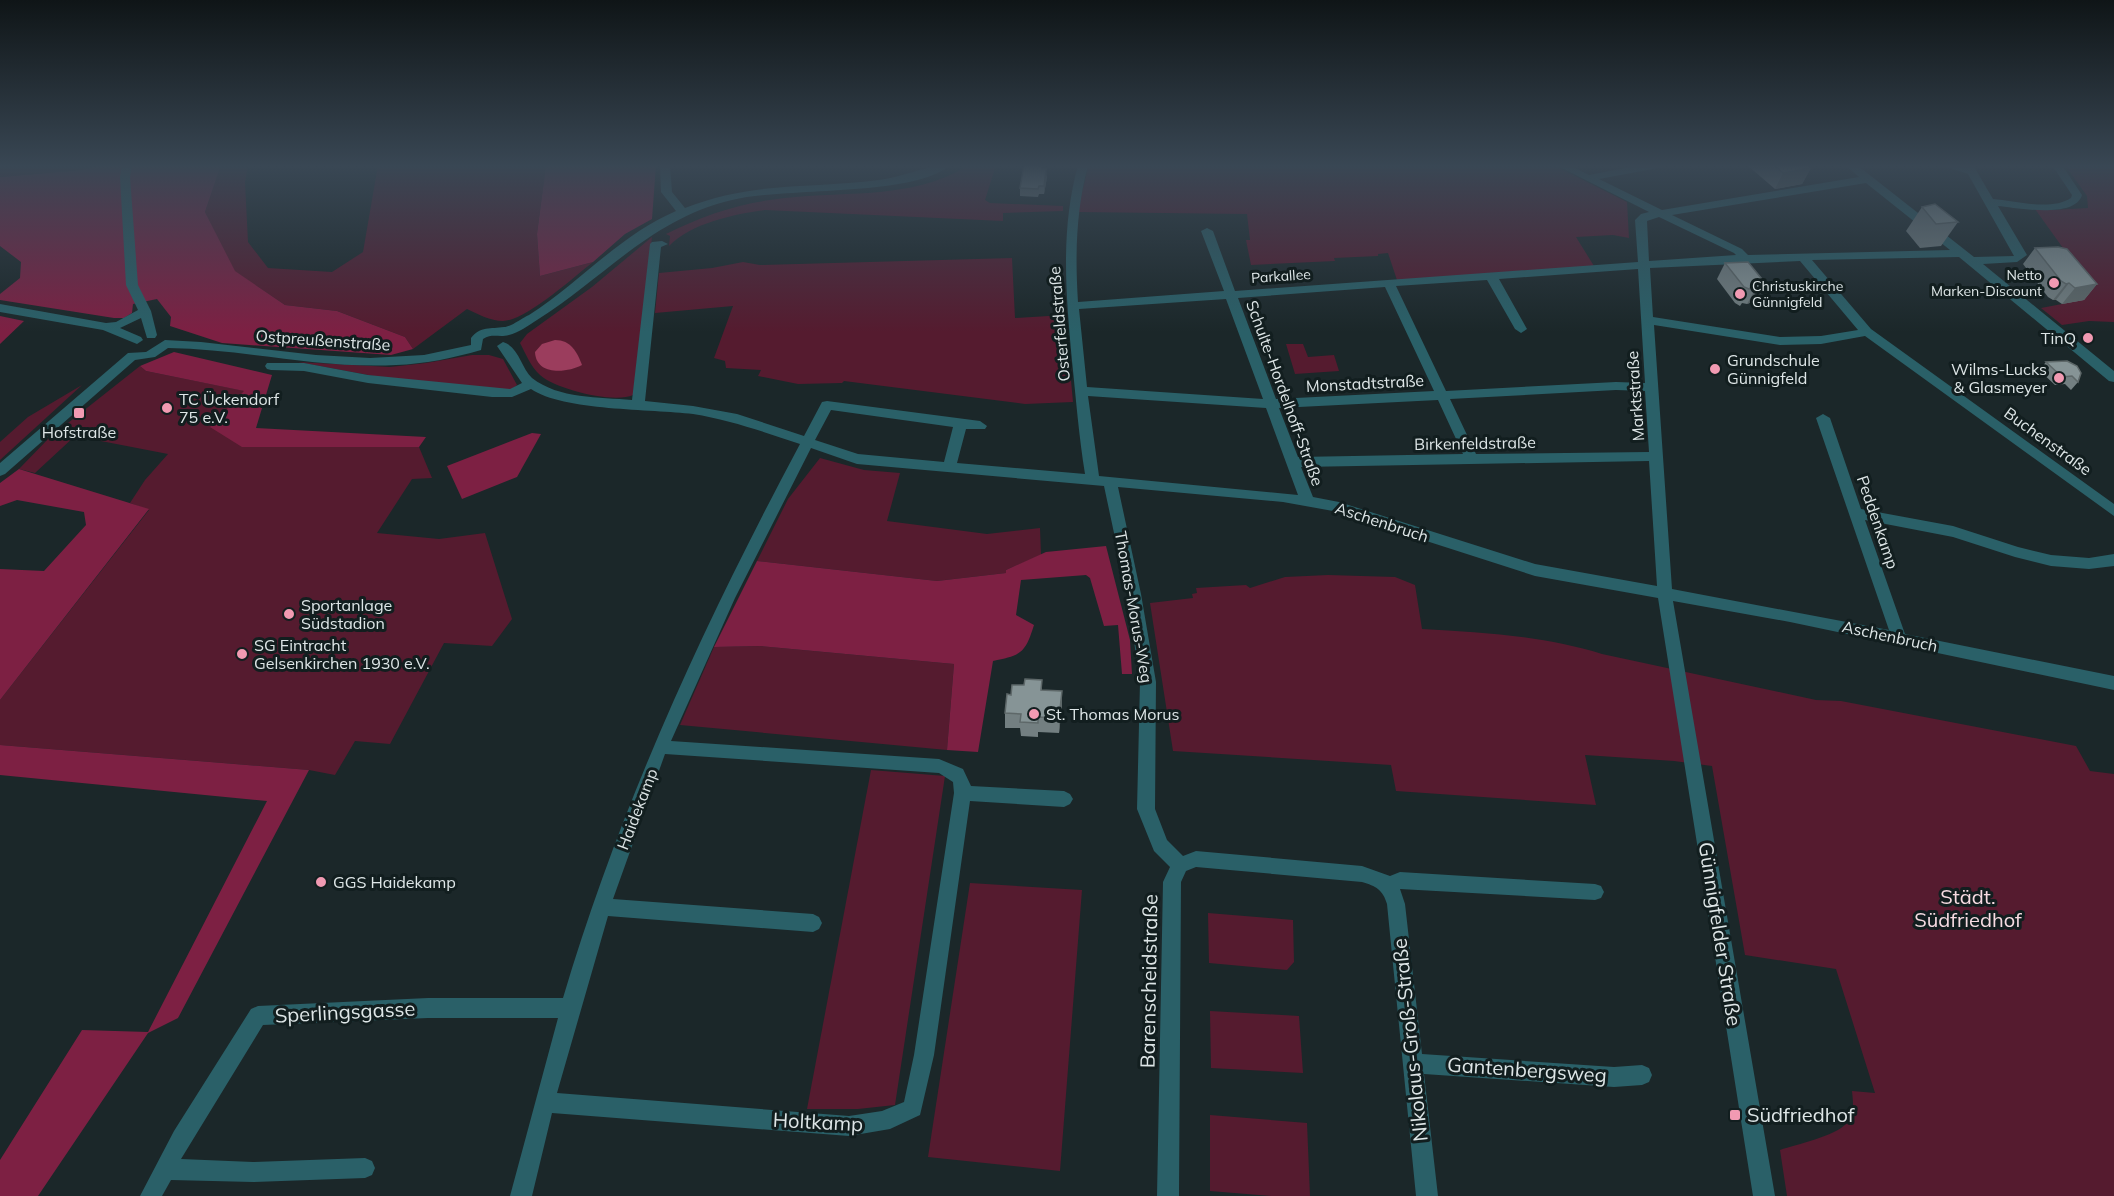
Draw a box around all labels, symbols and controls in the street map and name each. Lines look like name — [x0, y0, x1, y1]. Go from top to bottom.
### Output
street label: Parkallee — [1251, 265, 1311, 287]
street label: Osterfeldstraße — [1044, 266, 1074, 382]
place label: Netto Marken-Discount — [1931, 266, 2042, 300]
marker: Netto Marken-Discount — [2047, 276, 2061, 290]
place label: Christuskirche Günnigfeld — [1752, 277, 1843, 311]
marker: Christuskirche Günnigfeld — [1733, 287, 1747, 301]
street label: Schulte-Hordelhoff-Straße — [1242, 298, 1328, 488]
street label: Ostpreußenstraße — [255, 325, 391, 355]
place label: TinQ — [2041, 328, 2076, 348]
marker: TinQ — [2081, 331, 2095, 345]
street label: Marktstraße — [1622, 350, 1648, 442]
place label: Grundschule Günnigfeld — [1727, 350, 1820, 388]
place label: Wilms-Lucks & Glasmeyer — [1951, 359, 2047, 397]
marker: Grundschule Günnigfeld — [1708, 362, 1722, 376]
street label: Monstadtstraße — [1305, 370, 1425, 396]
marker: Wilms-Lucks & Glasmeyer — [2052, 371, 2066, 385]
place label: TC Ückendorf 75 e.V. — [179, 389, 280, 427]
marker: TC Ückendorf 75 e.V. — [160, 401, 174, 415]
street label: Buchenstraße — [2000, 403, 2096, 479]
marker: Hofstraße — [72, 406, 86, 420]
place label: Hofstraße — [42, 422, 116, 442]
street label: Birkenfeldstraße — [1414, 432, 1536, 454]
street label: Peddenkamp — [1853, 473, 1903, 571]
street label: Aschenbruch — [1333, 498, 1431, 546]
street label: Thomas-Morus-Weg — [1111, 530, 1157, 684]
place label: Sportanlage Südstadion — [301, 595, 392, 633]
marker: Sportanlage Südstadion — [282, 607, 296, 621]
street label: Aschenbruch — [1841, 616, 1939, 656]
place label: SG Eintracht Gelsenkirchen 1930 e.V. — [254, 635, 430, 673]
marker: SG Eintracht Gelsenkirchen 1930 e.V. — [235, 647, 249, 661]
place label: St. Thomas Morus — [1046, 704, 1179, 724]
marker: St. Thomas Morus — [1027, 707, 1041, 721]
street label: Haidekamp — [612, 766, 662, 852]
street label: Günnigfelder Straße — [1694, 840, 1747, 1028]
place label: GGS Haidekamp — [333, 872, 456, 892]
marker: GGS Haidekamp — [314, 875, 328, 889]
park label: Städt. Südfriedhof — [1914, 884, 2022, 932]
street label: Barenscheidstraße — [1134, 894, 1163, 1068]
street label: Nikolaus-Groß-Straße — [1386, 937, 1433, 1143]
street label: Sperlingsgasse — [274, 995, 416, 1028]
street label: Gantenbergsweg — [1446, 1051, 1608, 1088]
place label: Südfriedhof — [1747, 1102, 1855, 1127]
street label: Holtkamp — [772, 1107, 864, 1136]
marker: Südfriedhof — [1728, 1108, 1742, 1122]

